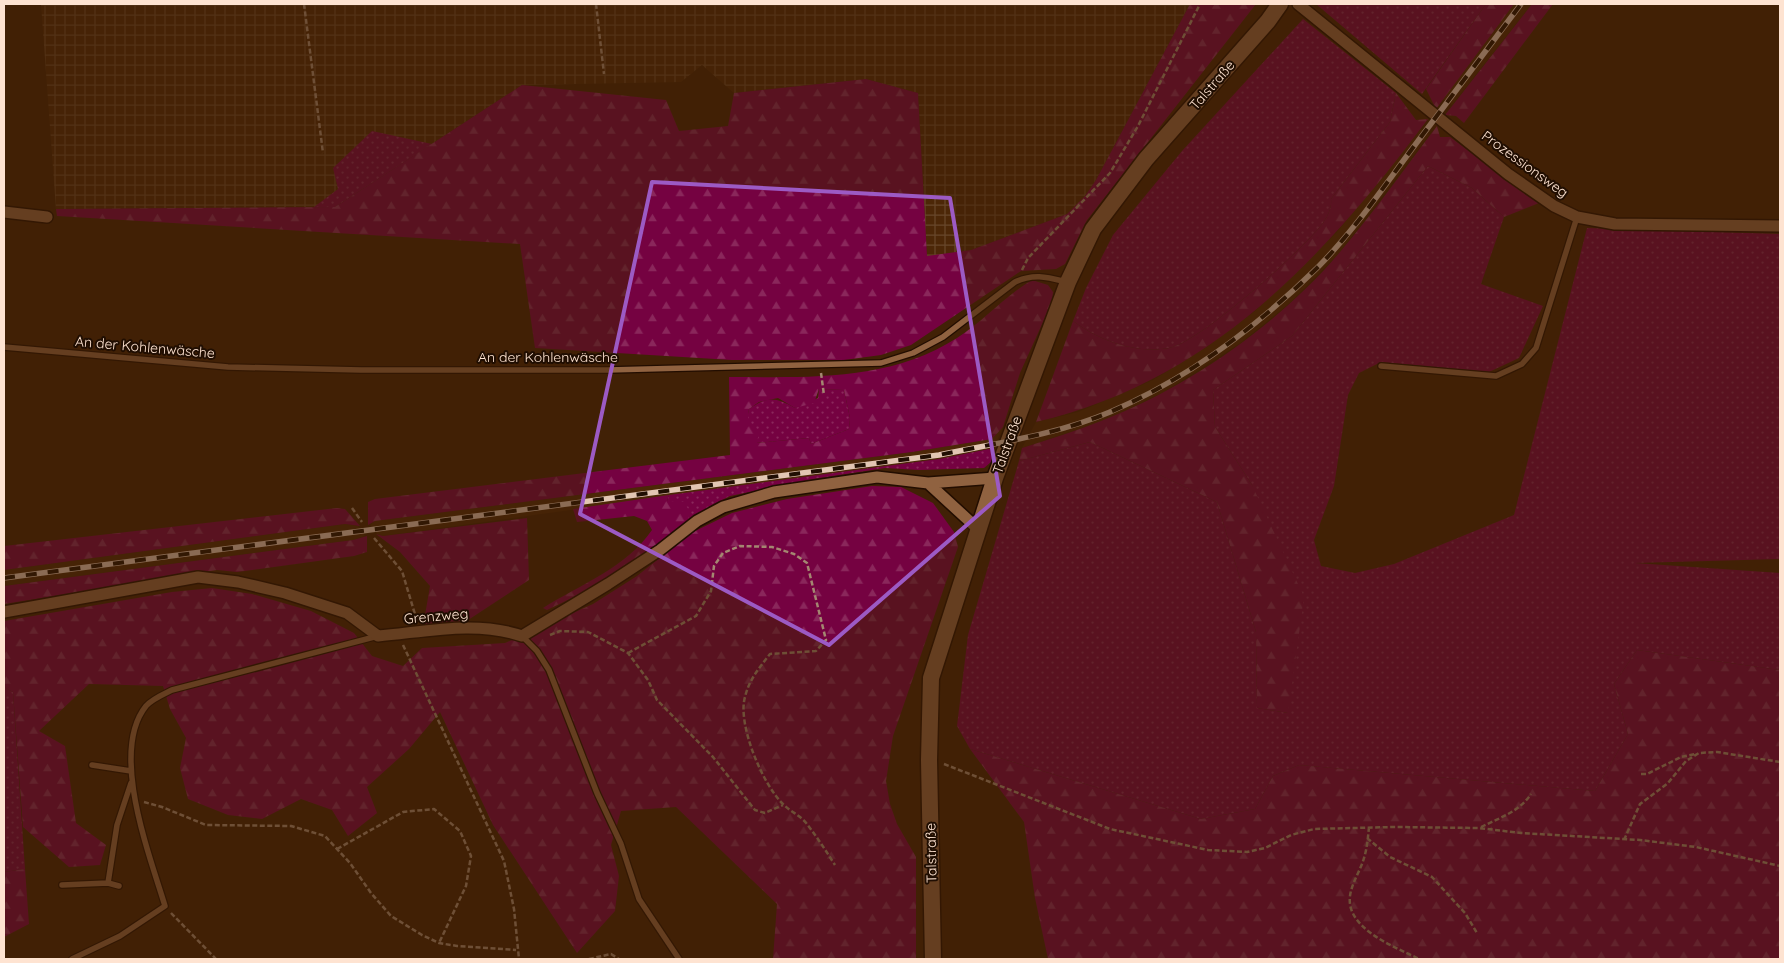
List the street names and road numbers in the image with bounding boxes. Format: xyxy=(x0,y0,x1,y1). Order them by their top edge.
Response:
street label: Talstraße xyxy=(1185,56,1239,114)
street label: Prozessionsweg xyxy=(1478,127,1572,201)
street label: An der Kohlenwäsche xyxy=(74,332,216,362)
street label: An der Kohlenwäsche xyxy=(478,348,618,366)
street label: Talstraße xyxy=(988,414,1026,476)
street label: Grenzweg xyxy=(403,604,469,628)
street label: Talstraße xyxy=(921,823,941,883)

